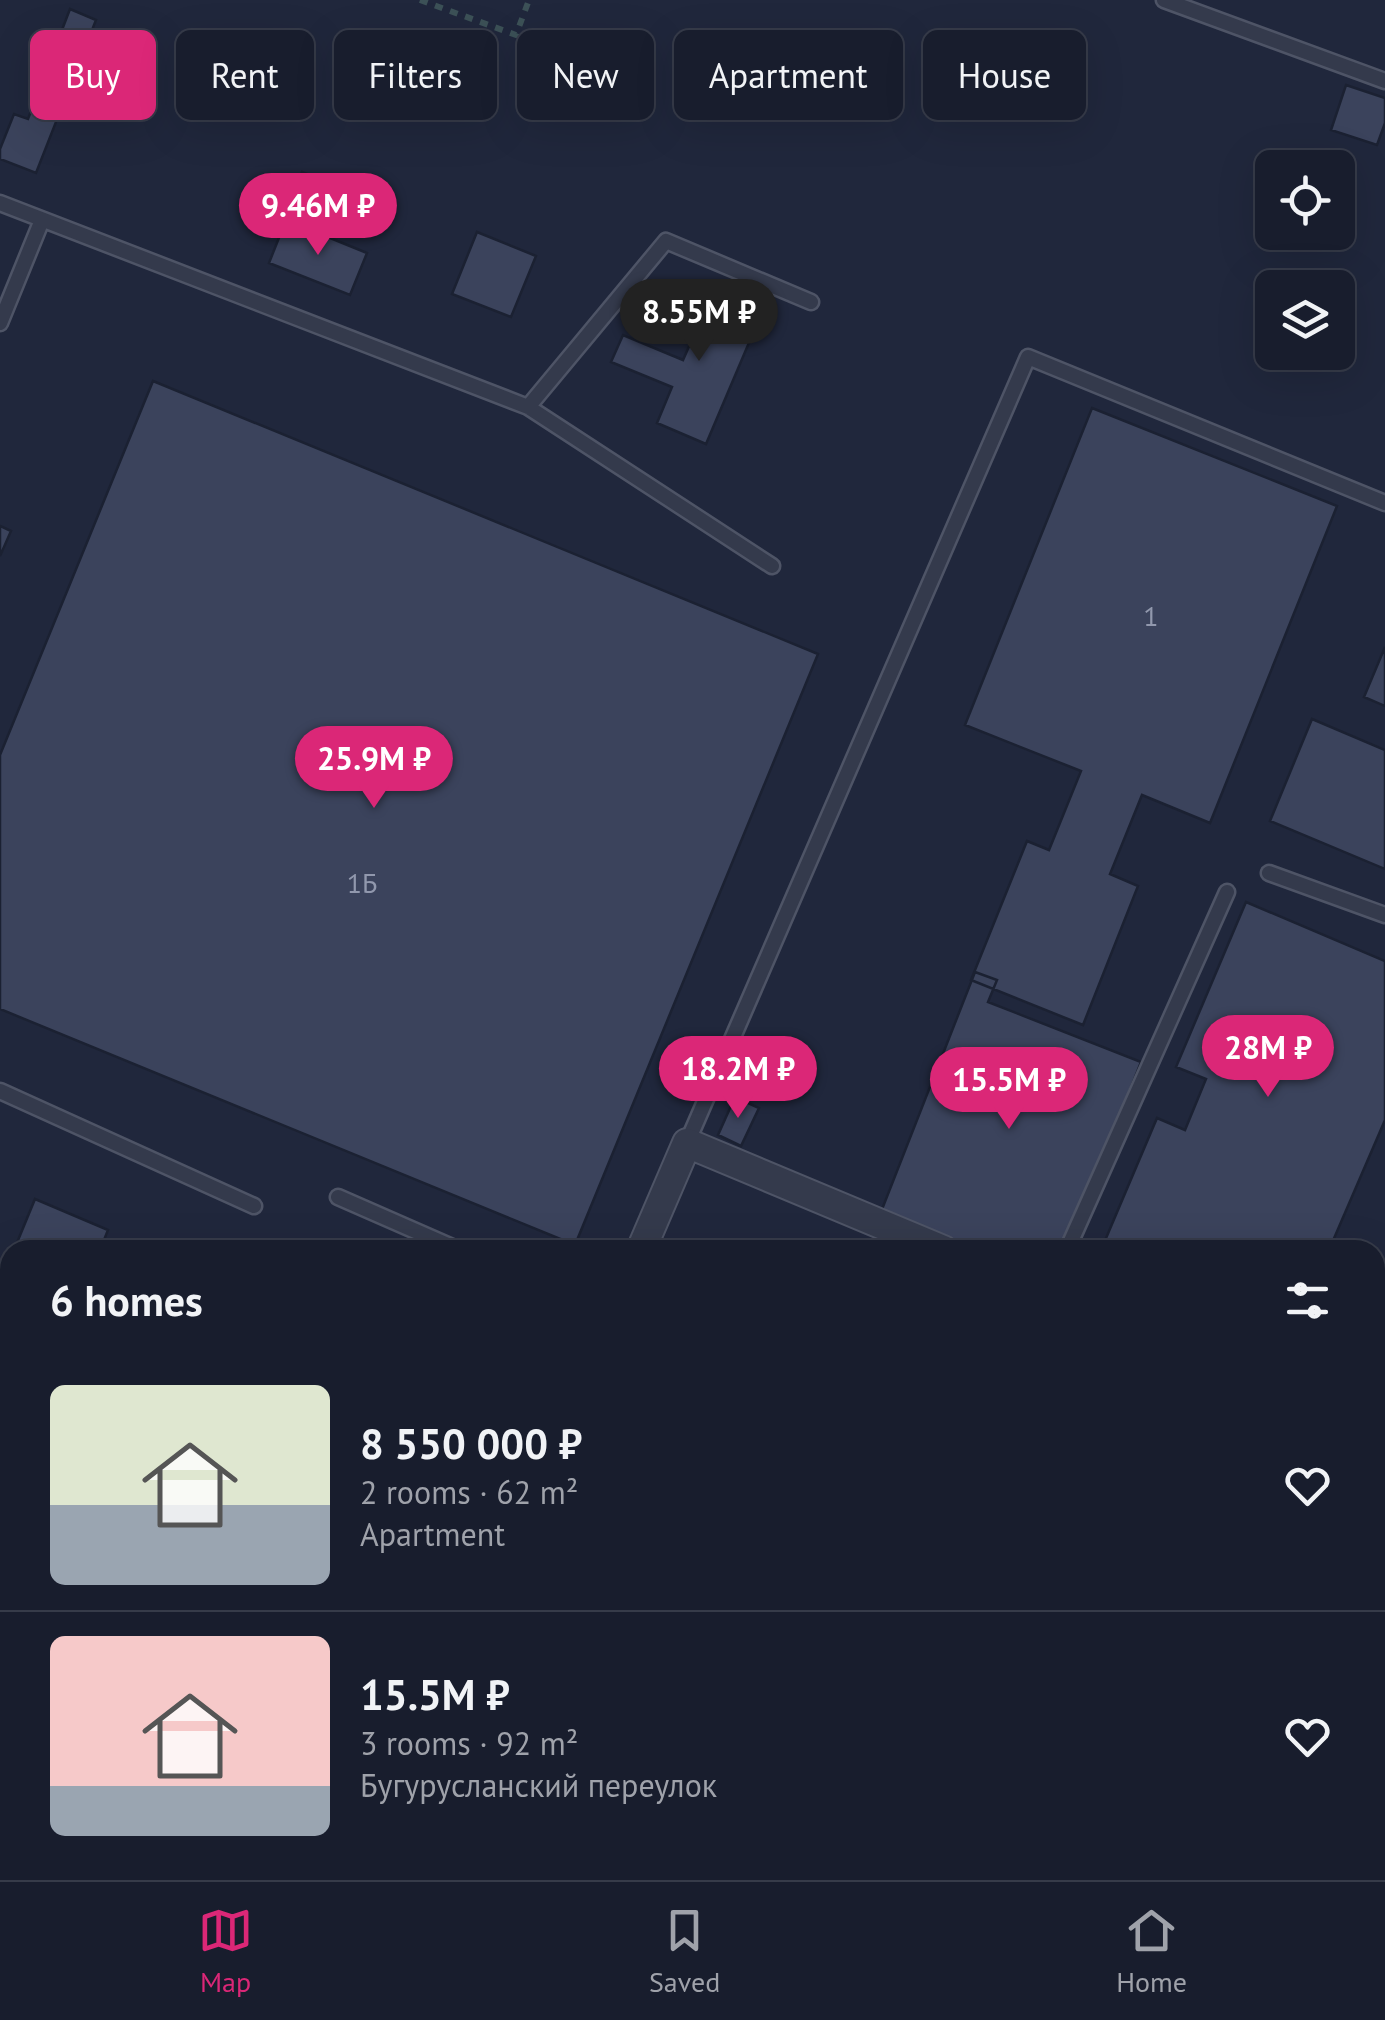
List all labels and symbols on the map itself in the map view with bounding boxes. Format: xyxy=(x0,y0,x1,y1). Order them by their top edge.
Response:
pin: 9.46M ₽ xyxy=(226,173,410,258)
pin: 8.55M ₽ xyxy=(607,279,791,364)
house number: 1 xyxy=(1143,597,1159,634)
pin: 25.9M ₽ xyxy=(282,726,466,811)
house number: 1Б xyxy=(347,864,377,901)
pin: 28M ₽ xyxy=(1198,1015,1338,1100)
pin: 18.2M ₽ xyxy=(646,1036,830,1121)
pin: 15.5M ₽ xyxy=(917,1047,1101,1132)

